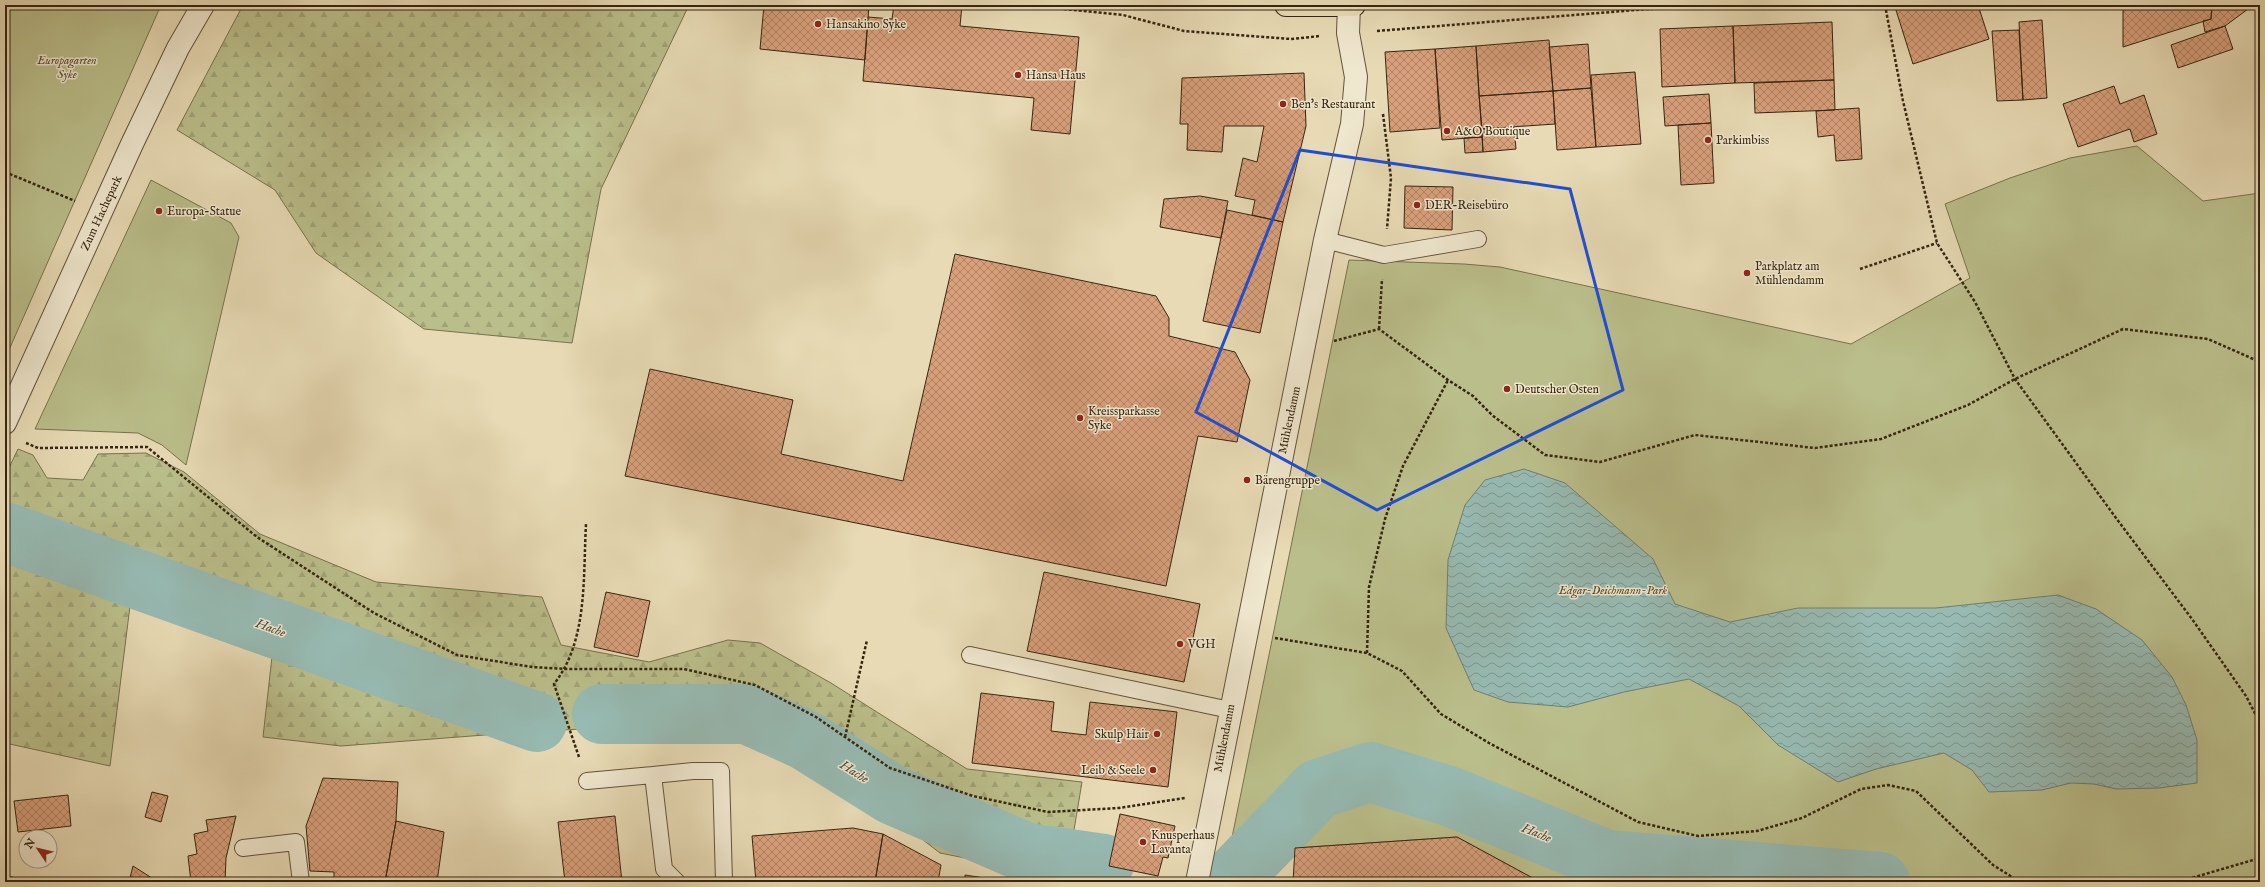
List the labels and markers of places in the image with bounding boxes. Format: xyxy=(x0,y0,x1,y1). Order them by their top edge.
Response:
place label: Hansakino Syke xyxy=(826,17,906,32)
marker: Hansakino Syke xyxy=(813,19,823,29)
place label: Hansa Haus xyxy=(1026,68,1086,83)
marker: Hansa Haus xyxy=(1013,70,1023,80)
place label: Ben's Restaurant xyxy=(1291,97,1375,112)
marker: Ben's Restaurant xyxy=(1278,99,1288,109)
place label: A&O Boutique xyxy=(1454,124,1531,140)
marker: A&O Boutique xyxy=(1442,126,1452,136)
place label: Parkimbiss xyxy=(1716,133,1769,148)
marker: Parkimbiss xyxy=(1703,135,1713,145)
place label: DER-Reisebüro xyxy=(1425,198,1509,213)
marker: DER-Reisebüro xyxy=(1412,200,1422,210)
place label: Europa-Statue xyxy=(167,204,241,220)
marker: Europa-Statue xyxy=(154,206,164,216)
place label: Parkplatz am Mühlendamm xyxy=(1755,259,1824,288)
marker: Parkplatz am Mühlendamm xyxy=(1742,268,1752,278)
place label: Deutscher Osten xyxy=(1515,382,1600,397)
marker: Deutscher Osten xyxy=(1502,384,1512,394)
place label: Kreissparkasse Syke xyxy=(1088,404,1160,433)
marker: Kreissparkasse Syke xyxy=(1075,413,1085,423)
place label: Bärengruppe xyxy=(1255,473,1321,489)
marker: Bärengruppe xyxy=(1242,475,1252,485)
place label: VGH xyxy=(1187,637,1216,652)
marker: VGH xyxy=(1175,639,1185,649)
place label: Skulp Hair xyxy=(1095,727,1150,743)
marker: Skulp Hair xyxy=(1152,729,1162,739)
place label: Leib & Seele xyxy=(1081,763,1145,778)
marker: Leib & Seele xyxy=(1148,765,1158,775)
place label: Knusperhaus Lavanta xyxy=(1151,828,1215,857)
marker: Knusperhaus Lavanta xyxy=(1138,837,1148,847)

